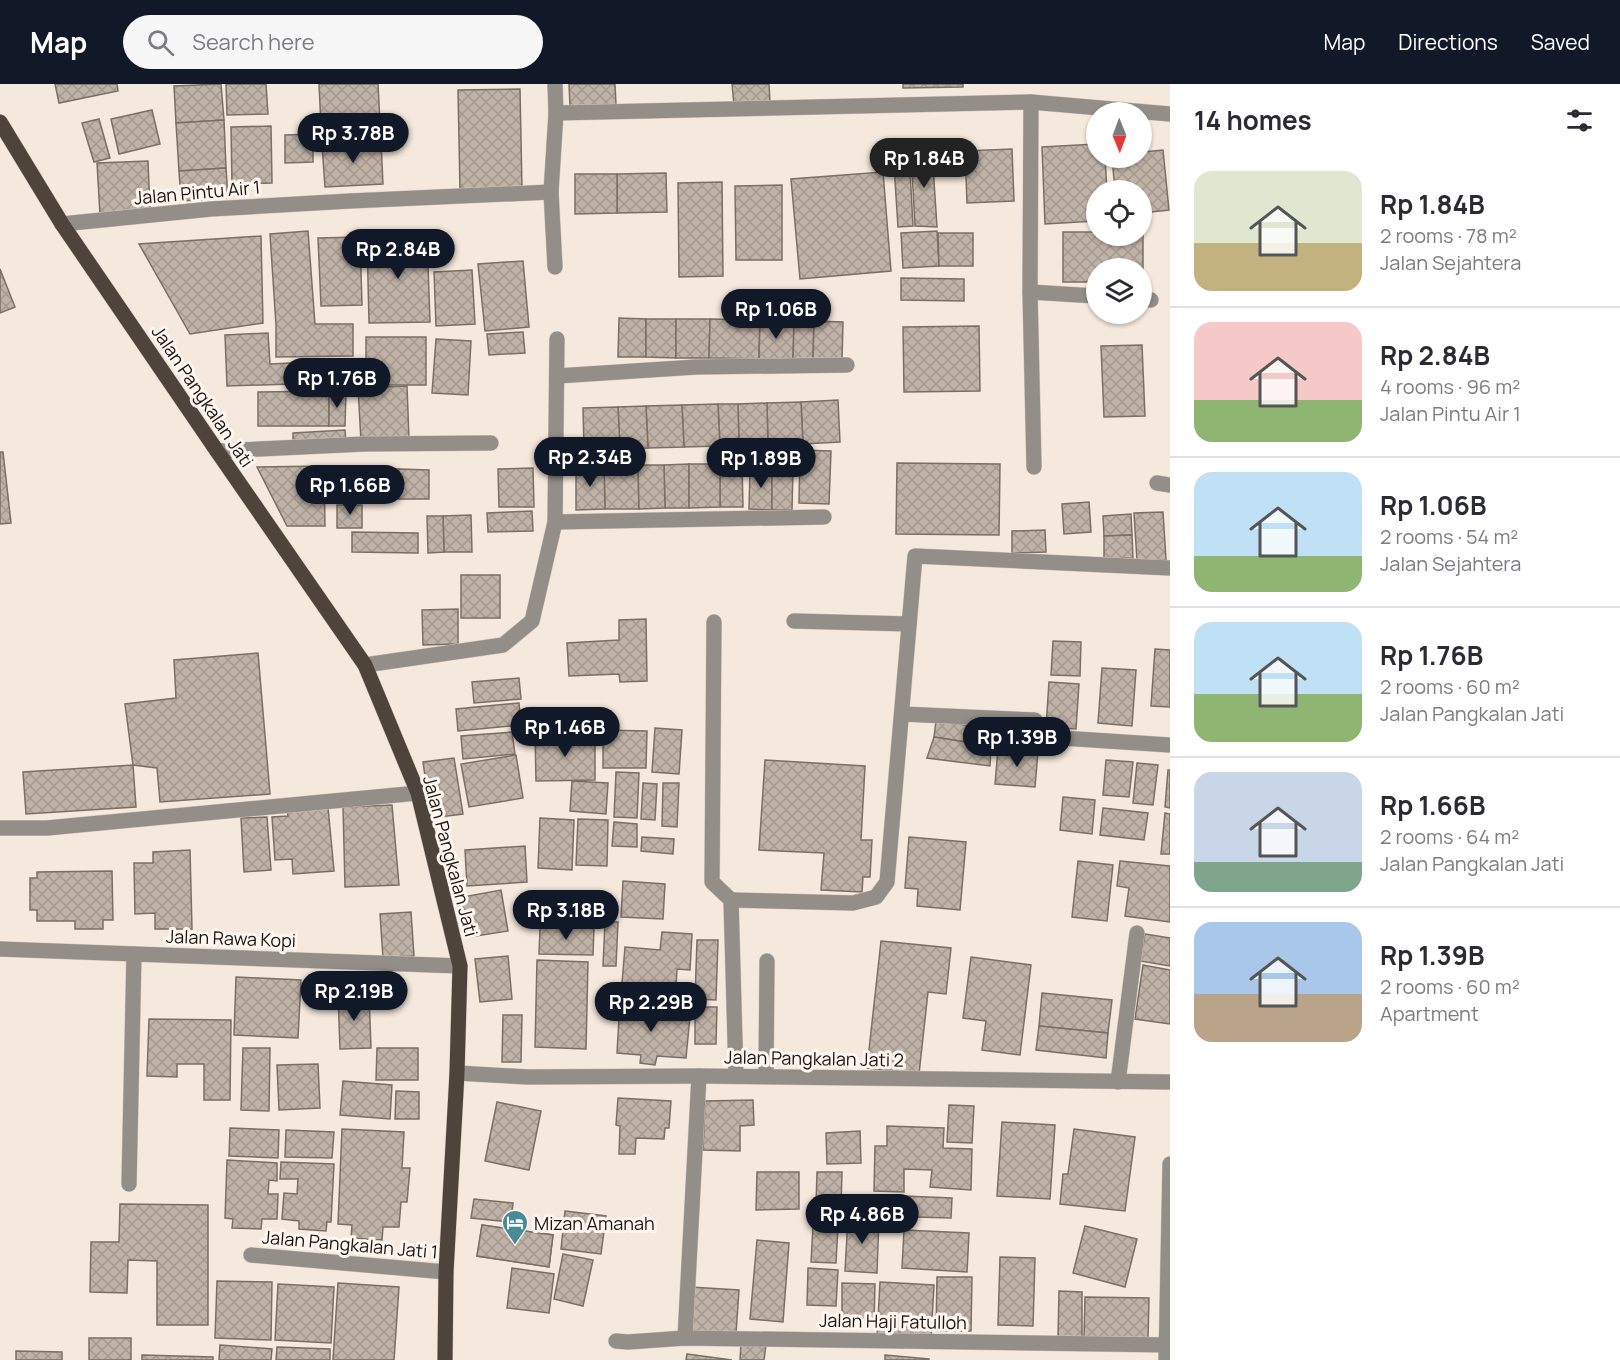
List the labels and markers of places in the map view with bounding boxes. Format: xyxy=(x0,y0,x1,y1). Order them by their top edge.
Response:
pin: Rp 3.78B xyxy=(291,113,415,164)
pin: Rp 1.84B xyxy=(862,138,986,189)
pin: Rp 2.84B xyxy=(336,229,460,280)
pin: Rp 1.06B xyxy=(714,289,838,340)
pin: Rp 1.76B xyxy=(275,358,399,409)
pin: Rp 2.34B xyxy=(528,437,652,488)
pin: Rp 1.89B xyxy=(699,438,823,489)
pin: Rp 1.66B xyxy=(288,465,412,516)
pin: Rp 1.46B xyxy=(503,707,627,758)
pin: Rp 1.39B xyxy=(955,717,1079,768)
pin: Rp 3.18B xyxy=(504,890,628,941)
pin: Rp 2.19B xyxy=(292,971,416,1022)
pin: Rp 2.29B xyxy=(589,982,713,1033)
pin: Rp 4.86B xyxy=(800,1194,924,1245)
hotel icon: Mizan Amanah xyxy=(500,1208,530,1246)
place label: Mizan Amanah xyxy=(534,1211,655,1235)

